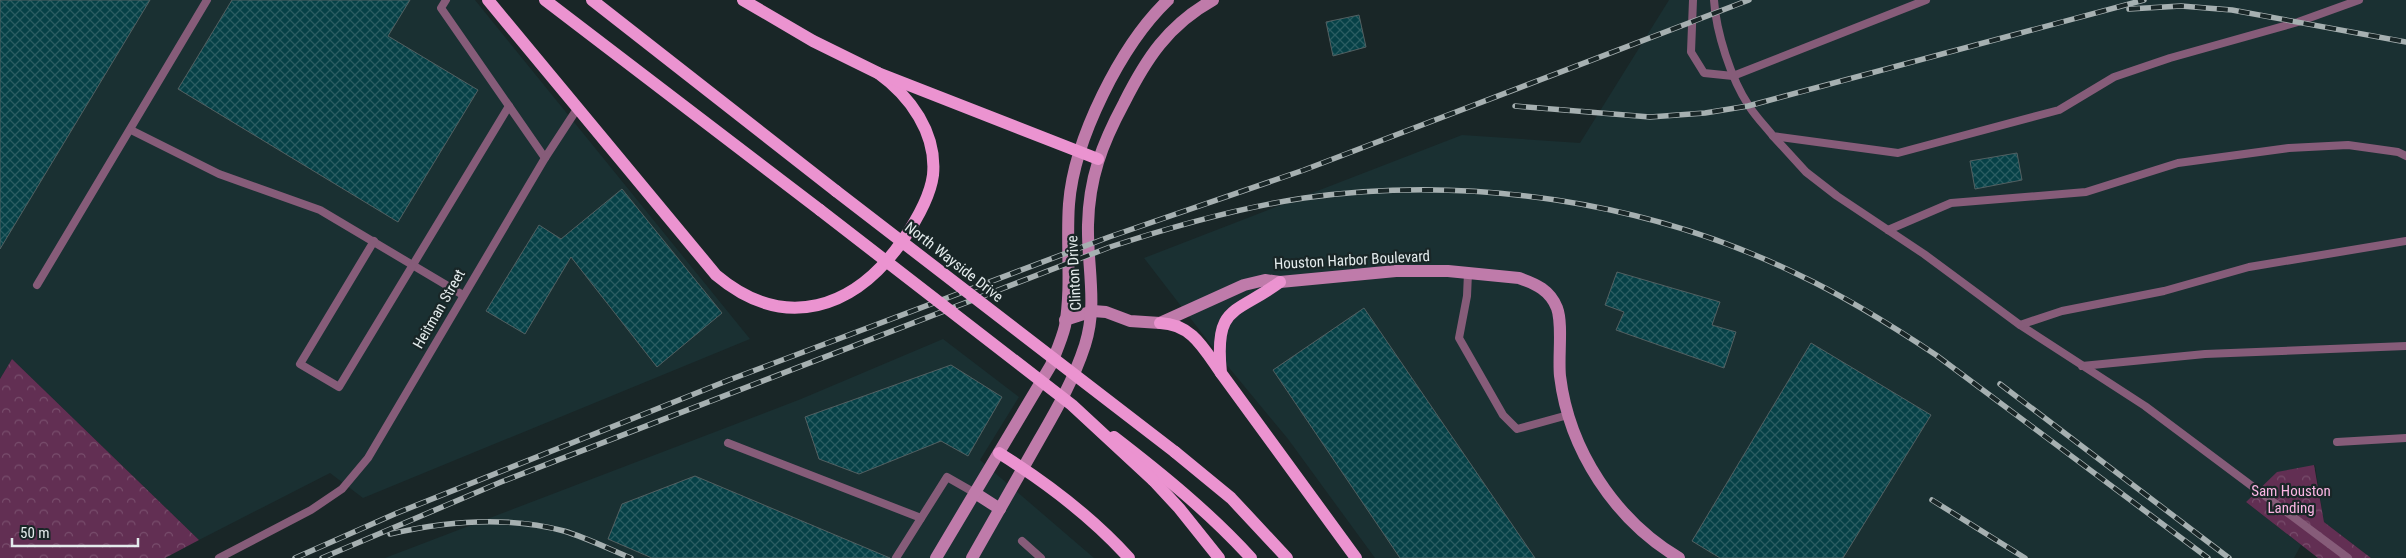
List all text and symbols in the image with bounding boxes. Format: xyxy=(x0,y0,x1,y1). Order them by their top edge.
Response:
street label: North Wayside Drive xyxy=(901,218,1007,306)
street label: Clinton Drive xyxy=(1063,235,1085,311)
street label: Houston Harbor Boulevard xyxy=(1274,247,1430,273)
street label: Heitman Street xyxy=(409,266,469,352)
park label: Sam Houston Landing xyxy=(2251,482,2331,517)
scale bar xyxy=(12,516,139,548)
text: 50 m xyxy=(20,524,50,542)

